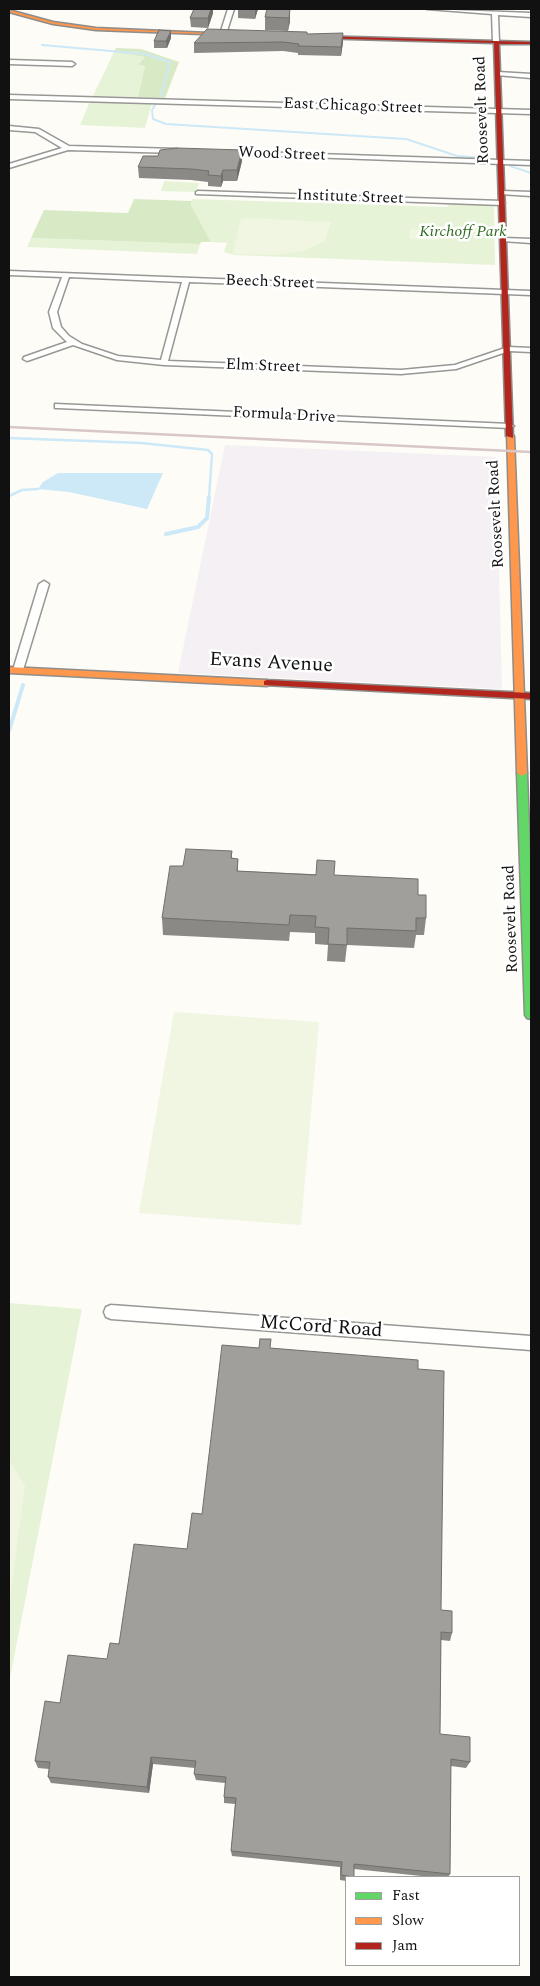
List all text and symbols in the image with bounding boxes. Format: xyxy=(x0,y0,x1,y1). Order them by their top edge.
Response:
street label: Roosevelt Road xyxy=(472,55,494,165)
street label: East Chicago Street xyxy=(283,95,423,119)
street label: Wood Street xyxy=(238,144,326,166)
street label: Institute Street xyxy=(296,187,404,209)
park label: Kirchoff Park xyxy=(419,223,507,243)
street label: Beech Street xyxy=(225,272,315,294)
street label: Elm Street xyxy=(225,356,301,378)
street label: Formula Drive xyxy=(232,404,336,428)
street label: Roosevelt Road xyxy=(485,459,509,569)
street label: Evans Avenue xyxy=(209,649,333,679)
street label: Roosevelt Road xyxy=(501,864,523,974)
street label: McCord Road xyxy=(259,1312,383,1344)
legend xyxy=(345,1876,520,1966)
text: Fast xyxy=(392,1884,420,1907)
text: Slow xyxy=(392,1909,424,1932)
text: Jam xyxy=(392,1934,418,1957)

